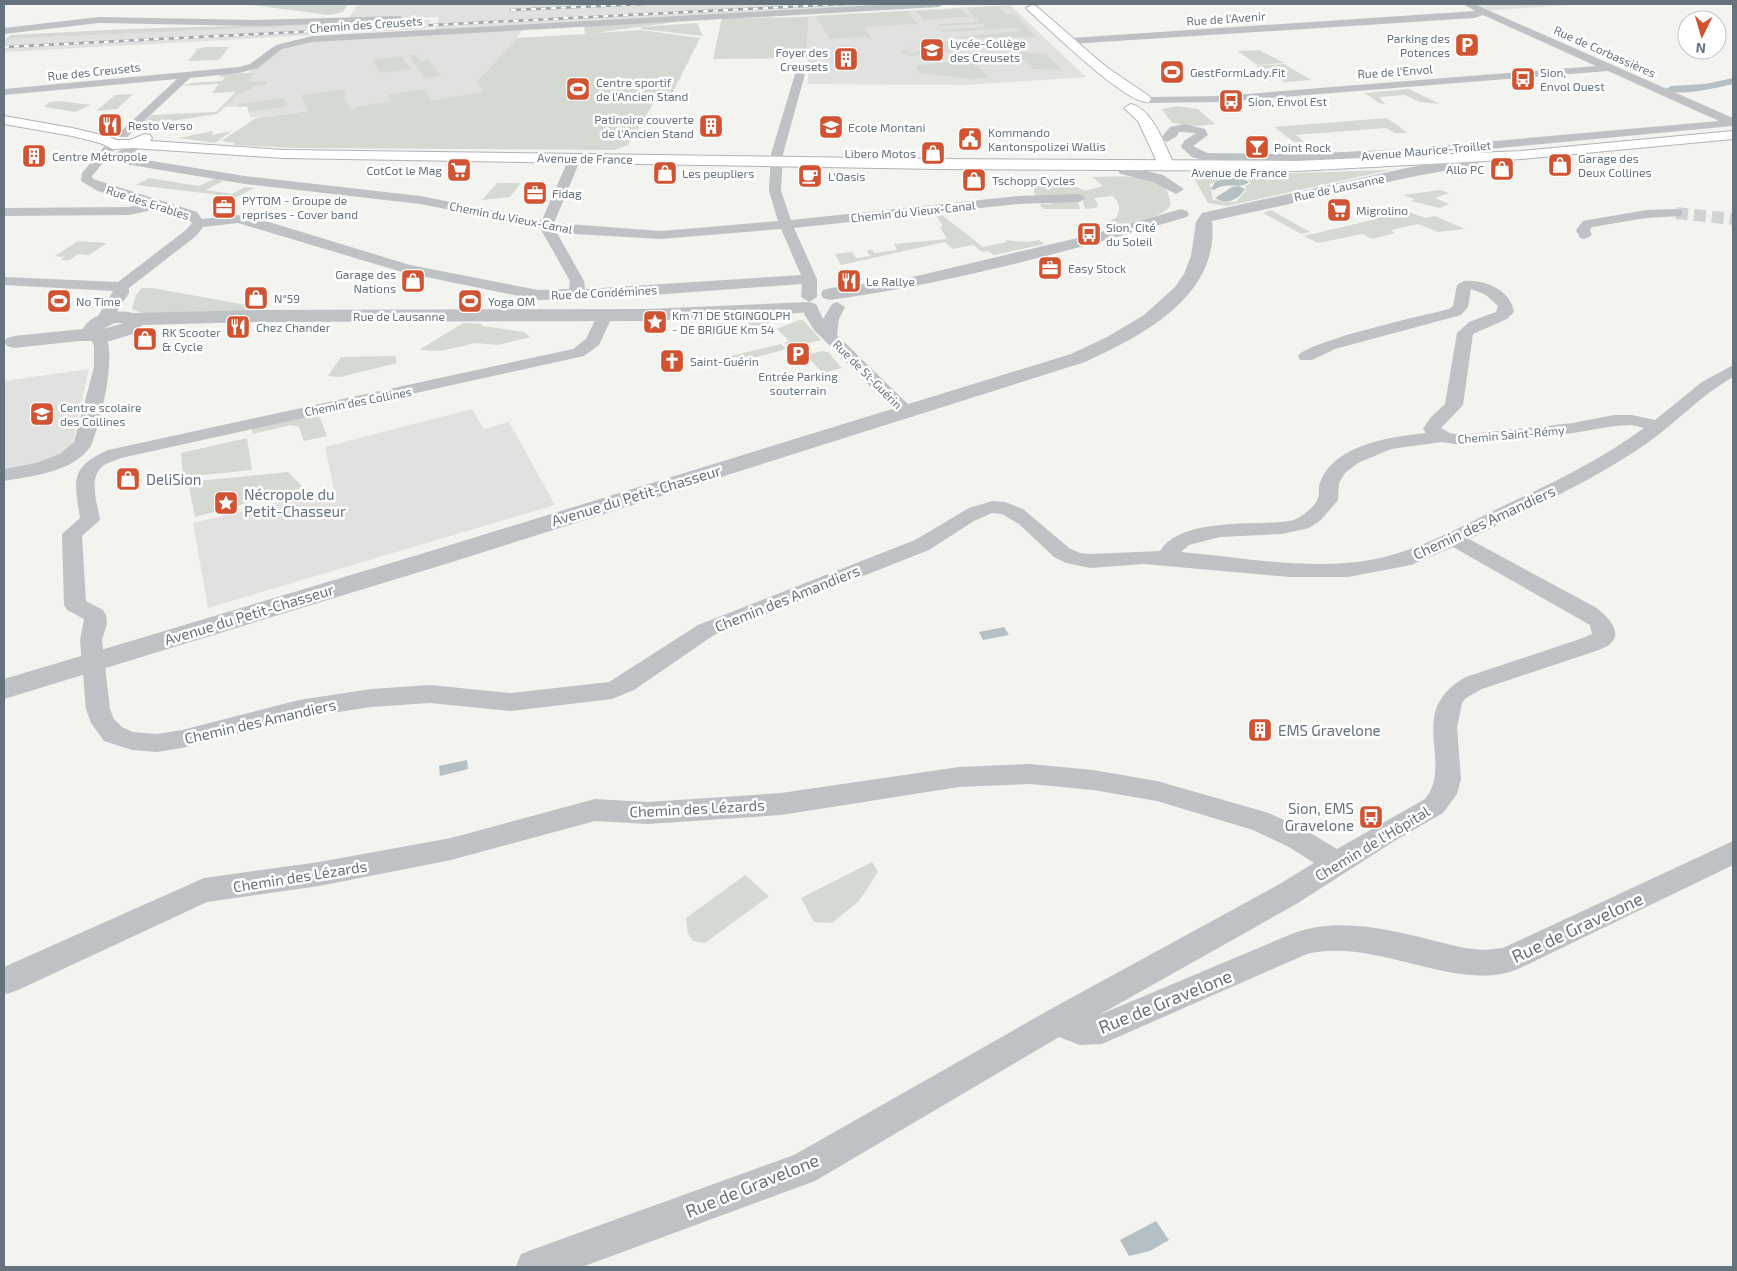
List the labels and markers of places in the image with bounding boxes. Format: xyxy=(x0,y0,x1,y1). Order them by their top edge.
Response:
place label: Parking des Potences xyxy=(1387,31,1450,59)
parking icon: Parking des Potences xyxy=(1454,32,1480,58)
place label: Lycée-Collège des Creusets xyxy=(950,36,1026,64)
school or university icon: Lycée-Collège des Creusets xyxy=(919,37,945,63)
place label: Foyer des Creusets xyxy=(776,45,828,73)
building icon: Foyer des Creusets xyxy=(833,46,859,72)
sports icon: GestFormLady.Fit xyxy=(1159,59,1185,85)
place label: GestFormLady.Fit xyxy=(1190,65,1286,79)
place label: Sion, Envol Ouest xyxy=(1540,65,1605,93)
bus stop icon: Sion, Envol Ouest xyxy=(1510,66,1536,92)
place label: Centre sportif de l'Ancien Stand xyxy=(596,75,688,103)
sports icon: Centre sportif de l'Ancien Stand xyxy=(565,76,591,102)
bus stop icon: Sion, Envol Est xyxy=(1218,88,1244,114)
place label: Sion, Envol Est xyxy=(1248,94,1327,108)
restaurant icon: Resto Verso xyxy=(97,112,123,138)
place label: Patinoire couverte de l'Ancien Stand xyxy=(594,112,694,140)
building icon: Patinoire couverte de l'Ancien Stand xyxy=(698,113,724,139)
school or university icon: Ecole Montani xyxy=(818,114,844,140)
place label: Resto Verso xyxy=(128,118,193,132)
place label: Ecole Montani xyxy=(848,120,925,134)
place label: Kommando Kantonspolizei Wallis xyxy=(988,125,1106,153)
public building icon: Kommando Kantonspolizei Wallis xyxy=(957,126,983,152)
bar icon: Point Rock xyxy=(1244,134,1270,160)
shop icon: Libero Motos xyxy=(920,140,946,166)
place label: Point Rock xyxy=(1274,140,1331,154)
building icon: Centre Métropole xyxy=(21,143,47,169)
place label: Libero Motos xyxy=(845,146,916,160)
place label: Centre Métropole xyxy=(52,149,147,163)
place label: Garage des Deux Collines xyxy=(1578,151,1652,179)
shop icon: Garage des Deux Collines xyxy=(1547,152,1573,178)
shop icon: Allo PC xyxy=(1489,156,1515,182)
supermarket icon: CotCot le Mag xyxy=(446,157,472,183)
shop icon: Les peupliers xyxy=(652,160,678,186)
place label: Allo PC xyxy=(1446,162,1484,176)
place label: CotCot le Mag xyxy=(366,163,442,177)
cafe icon: L'Oasis xyxy=(797,163,823,189)
place label: Les peupliers xyxy=(682,166,754,180)
shop icon: Tschopp Cycles xyxy=(961,167,987,193)
place label: L'Oasis xyxy=(828,169,865,183)
place label: Tschopp Cycles xyxy=(992,173,1075,187)
office icon: Fidag xyxy=(522,180,548,206)
place label: Fidag xyxy=(552,186,582,200)
place label: PYTOM - Groupe de reprises - Cover band xyxy=(242,193,358,221)
office icon: PYTOM - Groupe de reprises - Cover band xyxy=(211,194,237,220)
supermarket icon: Migrolino xyxy=(1326,197,1352,223)
place label: Migrolino xyxy=(1356,203,1408,217)
place label: Sion, Cité du Soleil xyxy=(1106,220,1156,248)
bus stop icon: Sion, Cité du Soleil xyxy=(1076,221,1102,247)
office icon: Easy Stock xyxy=(1037,255,1063,281)
place label: Easy Stock xyxy=(1068,261,1126,275)
place label: Garage des Nations xyxy=(335,267,396,295)
shop icon: Garage des Nations xyxy=(400,268,426,294)
restaurant icon: Le Rallye xyxy=(836,268,862,294)
place label: Le Rallye xyxy=(866,274,915,288)
shop icon: N°59 xyxy=(243,285,269,311)
sports icon: No Time xyxy=(46,288,72,314)
sports icon: Yoga OM xyxy=(457,288,483,314)
place label: N°59 xyxy=(274,291,300,305)
place label: No Time xyxy=(76,294,121,308)
place label: Yoga OM xyxy=(488,294,535,308)
place label: Km 71 DE StGINGOLPH - DE BRIGUE Km 54 xyxy=(672,308,790,336)
place icon: Km 71 DE StGINGOLPH - DE BRIGUE Km 54 xyxy=(642,309,668,335)
restaurant icon: Chez Chander xyxy=(225,314,251,340)
place label: Chez Chander xyxy=(256,320,331,334)
place label: RK Scooter & Cycle xyxy=(162,325,221,353)
shop icon: RK Scooter & Cycle xyxy=(132,326,158,352)
parking icon: Entrée Parking souterrain xyxy=(785,341,811,367)
church icon: Saint-Guérin xyxy=(659,348,685,374)
place label: Saint-Guérin xyxy=(690,354,759,368)
place label: Entrée Parking souterrain xyxy=(758,369,838,397)
place label: Centre scolaire des Collines xyxy=(60,400,142,428)
school or university icon: Centre scolaire des Collines xyxy=(29,401,55,427)
shop icon: DeliSion xyxy=(115,466,141,492)
place label: DeliSion xyxy=(146,470,202,488)
place label: Nécropole du Petit-Chasseur xyxy=(244,485,346,520)
place icon: Nécropole du Petit-Chasseur xyxy=(213,490,239,516)
building icon: EMS Gravelone xyxy=(1247,717,1273,743)
place label: EMS Gravelone xyxy=(1278,721,1381,739)
place label: Sion, EMS Gravelone xyxy=(1285,799,1354,834)
bus stop icon: Sion, EMS Gravelone xyxy=(1358,804,1384,830)

